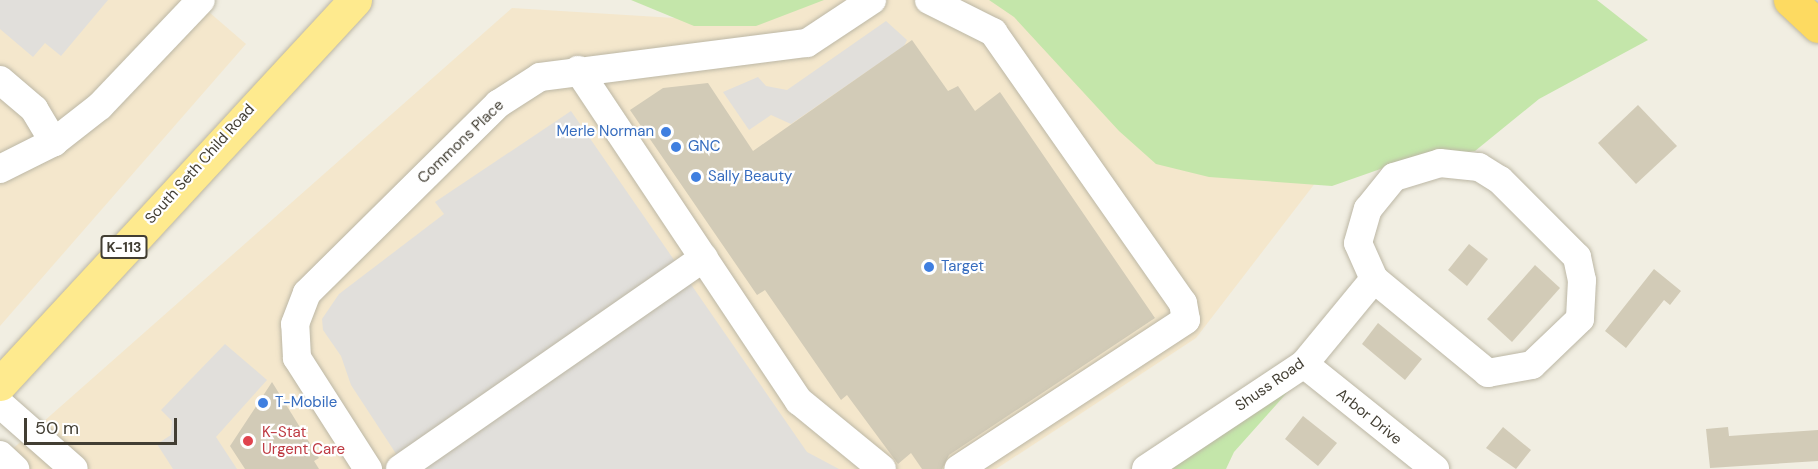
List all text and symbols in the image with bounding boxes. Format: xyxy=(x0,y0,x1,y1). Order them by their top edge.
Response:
street label: Commons Place xyxy=(414,96,508,188)
street label: South Seth Child Road xyxy=(142,100,258,228)
place label: Merle Norman xyxy=(557,123,654,141)
marker: Merle Norman xyxy=(659,125,673,139)
place label: GNC xyxy=(688,138,720,156)
marker: GNC xyxy=(669,140,683,154)
place label: Sally Beauty xyxy=(708,168,792,186)
marker: Sally Beauty xyxy=(689,170,703,184)
road number: K-113 xyxy=(100,236,148,258)
place label: Target xyxy=(941,258,984,276)
marker: Target xyxy=(922,260,936,274)
street label: Shuss Road xyxy=(1232,355,1308,415)
street label: Arbor Drive xyxy=(1333,385,1405,449)
place label: T-Mobile xyxy=(275,394,337,412)
marker: T-Mobile xyxy=(256,396,270,410)
scale bar xyxy=(27,406,180,444)
text: 50 m xyxy=(35,416,79,440)
place label: K-Stat Urgent Care xyxy=(262,423,345,458)
marker: K-Stat Urgent Care xyxy=(239,432,257,450)

